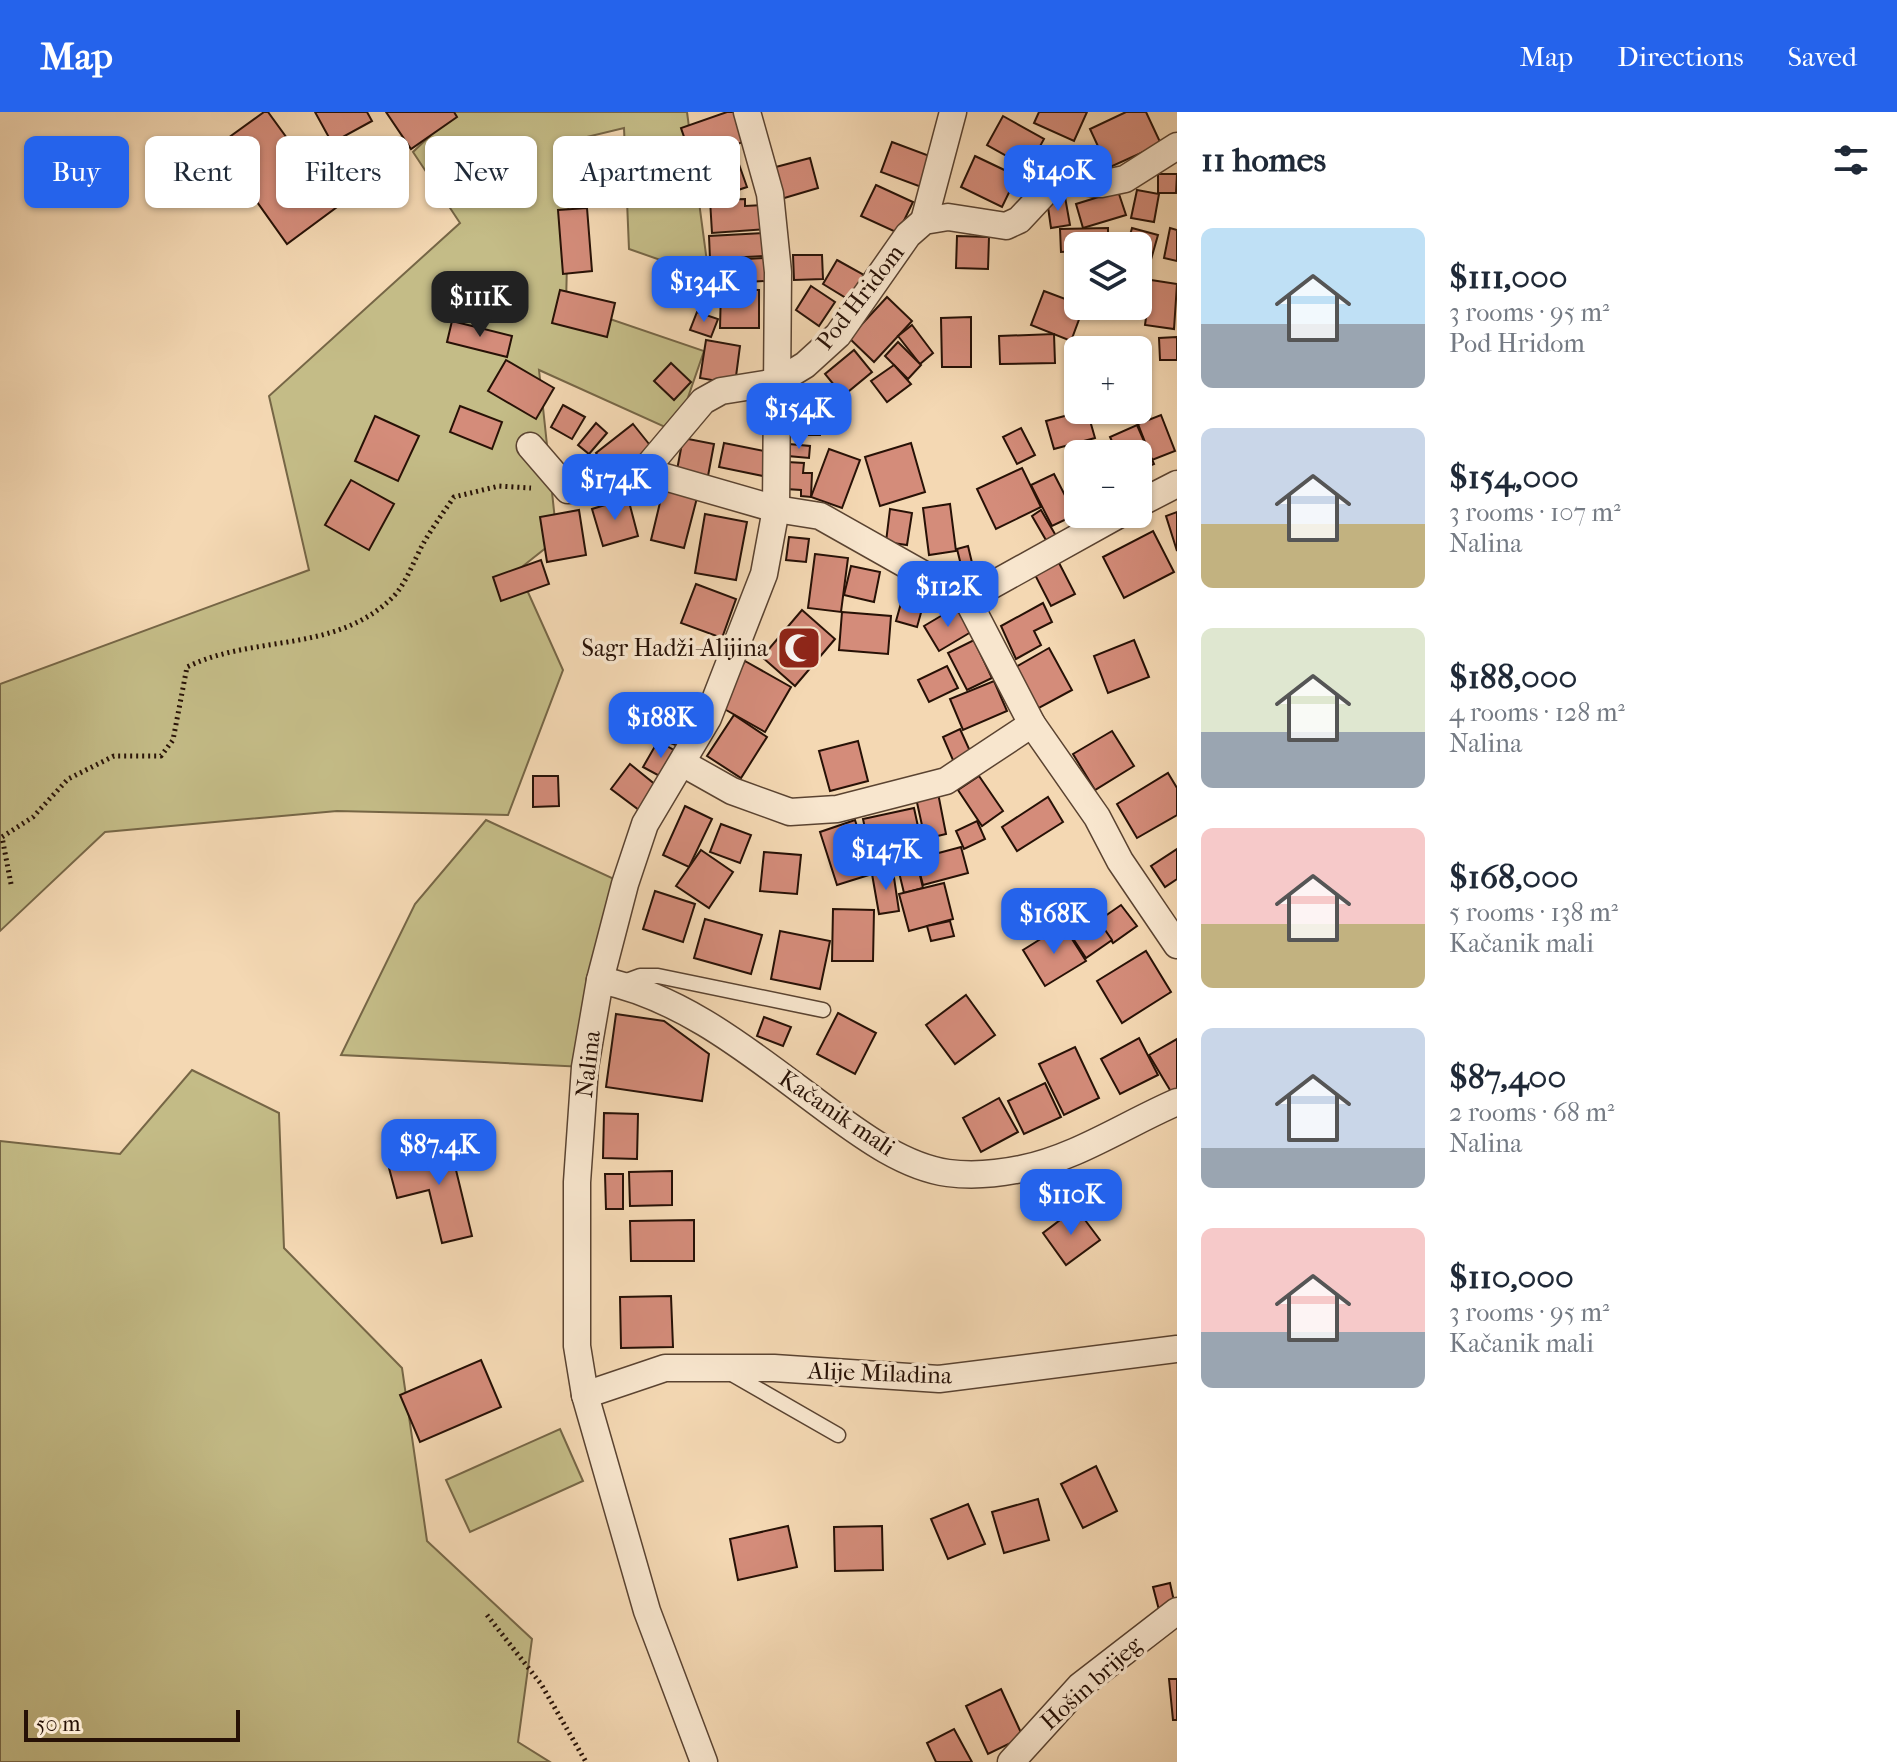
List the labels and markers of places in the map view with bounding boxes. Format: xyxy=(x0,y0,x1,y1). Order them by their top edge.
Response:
pin: $140K xyxy=(1002,145,1114,213)
pin: $134K xyxy=(648,256,760,324)
pin: $111K xyxy=(424,271,536,339)
pin: $154K xyxy=(743,383,855,451)
pin: $174K xyxy=(559,454,671,522)
pin: $112K xyxy=(892,561,1004,629)
mosque icon: Sagr Hadži-Alijina xyxy=(775,624,823,672)
place label: Sagr Hadži-Alijina xyxy=(582,634,769,662)
pin: $188K xyxy=(605,692,717,760)
pin: $147K xyxy=(830,824,942,892)
pin: $168K xyxy=(998,888,1110,956)
pin: $87.4K xyxy=(374,1119,504,1187)
pin: $110K xyxy=(1015,1169,1127,1237)

